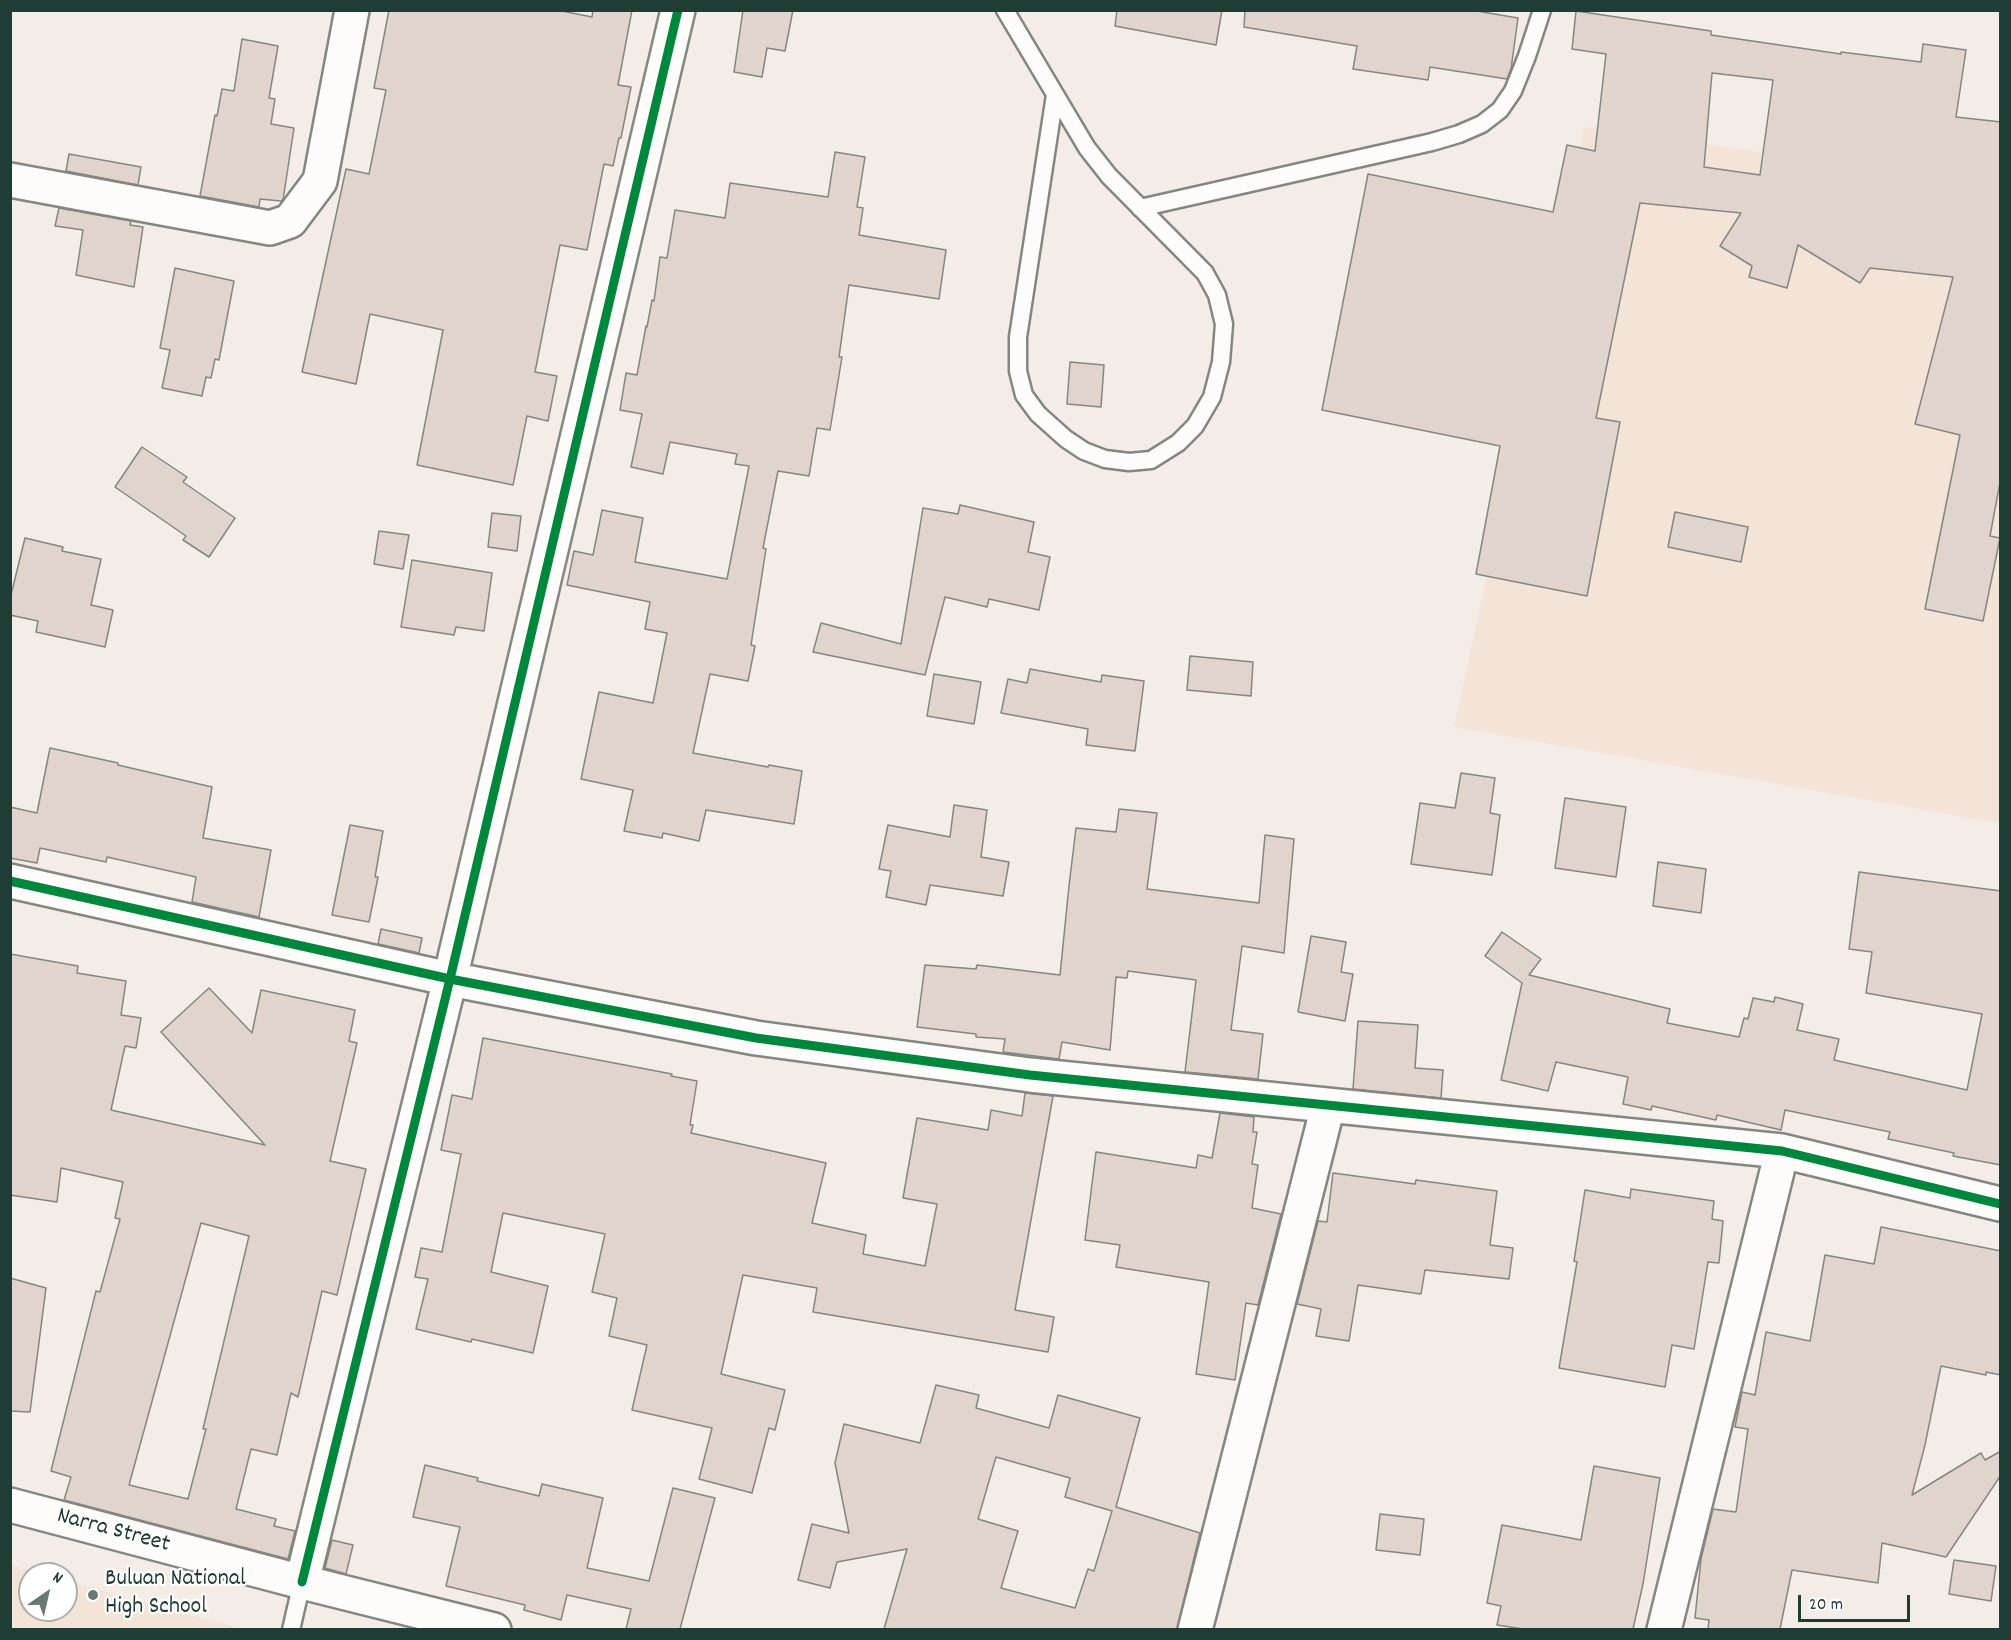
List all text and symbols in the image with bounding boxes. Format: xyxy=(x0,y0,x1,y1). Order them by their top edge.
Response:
street label: Narra Street xyxy=(53,1503,173,1561)
north arrow xyxy=(18,1562,78,1622)
text: N xyxy=(48,1567,67,1590)
place label: Buluan National High School xyxy=(105,1567,246,1623)
scale bar xyxy=(1801,1583,1914,1621)
marker: Buluan National High School xyxy=(86,1588,100,1602)
text: 20 m xyxy=(1809,1593,1843,1618)

